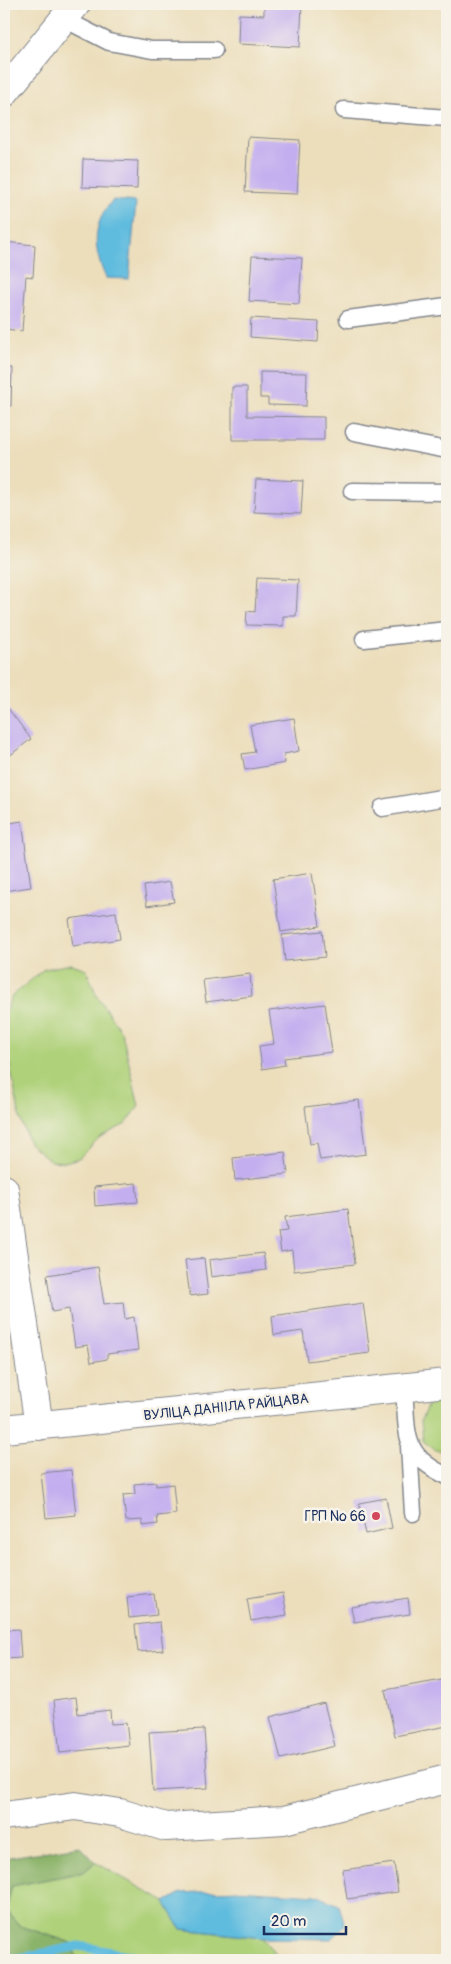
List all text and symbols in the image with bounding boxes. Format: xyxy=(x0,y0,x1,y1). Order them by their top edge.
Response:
street label: ВУЛІЦА ДАНІІЛА РАЙЦАВА xyxy=(143,1390,309,1424)
place label: ГРП № 66 xyxy=(305,1508,366,1525)
marker: ГРП № 66 xyxy=(370,1510,382,1522)
scale bar xyxy=(264,1904,346,1936)
text: 20 m xyxy=(271,1912,306,1931)

